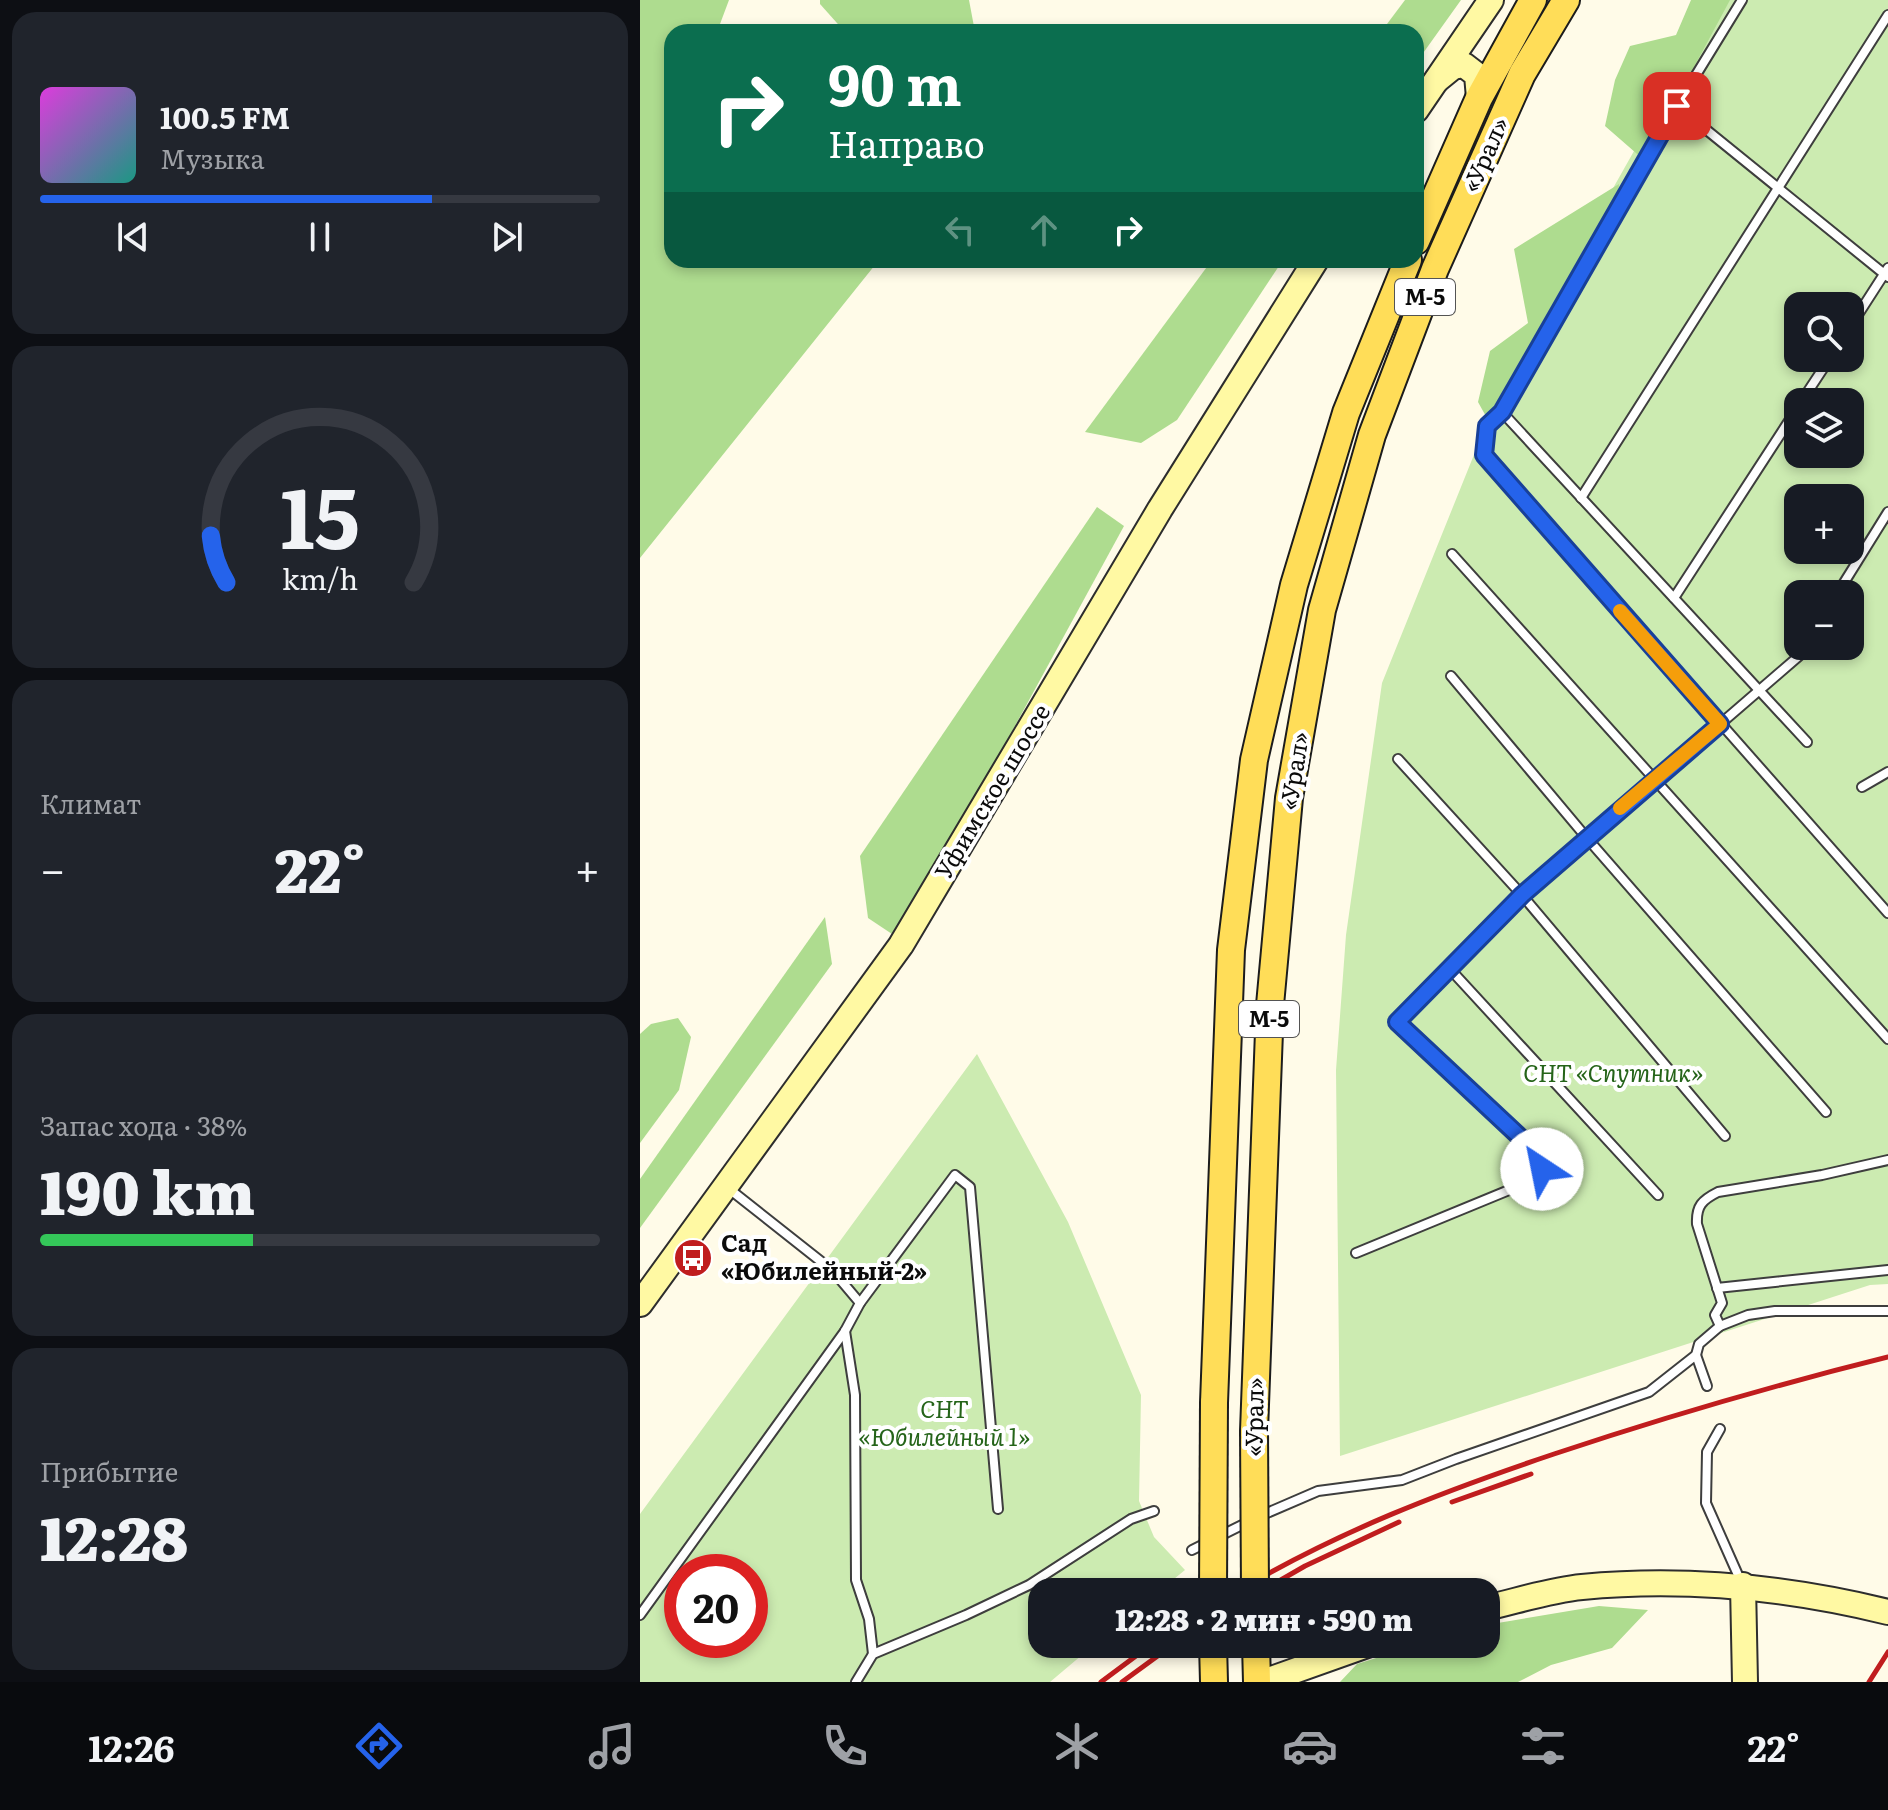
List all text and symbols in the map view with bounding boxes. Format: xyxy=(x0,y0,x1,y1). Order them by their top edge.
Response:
text: 90 m xyxy=(828,40,962,123)
icon: right xyxy=(696,56,800,160)
pin xyxy=(1643,72,1711,140)
icon: arrive xyxy=(1655,84,1699,128)
text: 100.5 FM xyxy=(160,94,290,138)
street label: «Урал» xyxy=(1452,111,1516,197)
text: Направо xyxy=(828,116,985,169)
text: Музыка xyxy=(160,138,264,177)
icon: left xyxy=(938,208,982,252)
icon: ahead xyxy=(1022,208,1066,252)
icon: right xyxy=(1106,208,1150,252)
icon: previous xyxy=(111,215,155,259)
icon: pause xyxy=(298,215,342,259)
icon: next xyxy=(485,215,529,259)
road number: М-5 xyxy=(1395,279,1455,315)
map controls xyxy=(1784,292,1864,660)
button: search xyxy=(1784,292,1864,372)
button: layers xyxy=(1784,388,1864,468)
text: 15 xyxy=(280,451,360,575)
button: + xyxy=(1784,484,1864,564)
text: km/h xyxy=(282,556,358,599)
button: − xyxy=(1784,580,1864,660)
street label: Уфимское шоссе xyxy=(925,696,1057,885)
street label: «Урал» xyxy=(1269,729,1316,813)
text: Климат xyxy=(40,783,141,822)
text: 22° xyxy=(275,822,365,911)
text: − xyxy=(40,834,66,900)
text: + xyxy=(574,834,600,900)
road number: М-5 xyxy=(1239,1001,1299,1037)
park label: СНТ «Спутник» xyxy=(1523,1054,1703,1089)
text: Запас хода · 38% xyxy=(40,1105,247,1144)
position arrow xyxy=(1500,1127,1584,1211)
text: 190 km xyxy=(40,1144,255,1233)
place label: Сад «Юбилейный-2» xyxy=(721,1224,927,1287)
bus stop icon: Сад «Юбилейный-2» xyxy=(672,1237,714,1279)
street label: «Урал» xyxy=(1234,1377,1271,1457)
park label: СНТ «Юбилейный 1» xyxy=(858,1390,1030,1453)
text: Прибытие xyxy=(40,1451,178,1490)
text: 12:28 xyxy=(40,1490,188,1579)
speed limit sign: 20 xyxy=(664,1554,768,1658)
text: 12:28 · 2 мин · 590 m xyxy=(1115,1596,1413,1640)
icon: directions xyxy=(351,1718,407,1774)
icon: music xyxy=(584,1718,640,1774)
icon: phone xyxy=(817,1718,873,1774)
icon: climate xyxy=(1049,1718,1105,1774)
icon: car xyxy=(1282,1718,1338,1774)
icon: filters xyxy=(1515,1718,1571,1774)
text: 12:26 xyxy=(88,1720,175,1773)
text: 22° xyxy=(1748,1720,1800,1773)

